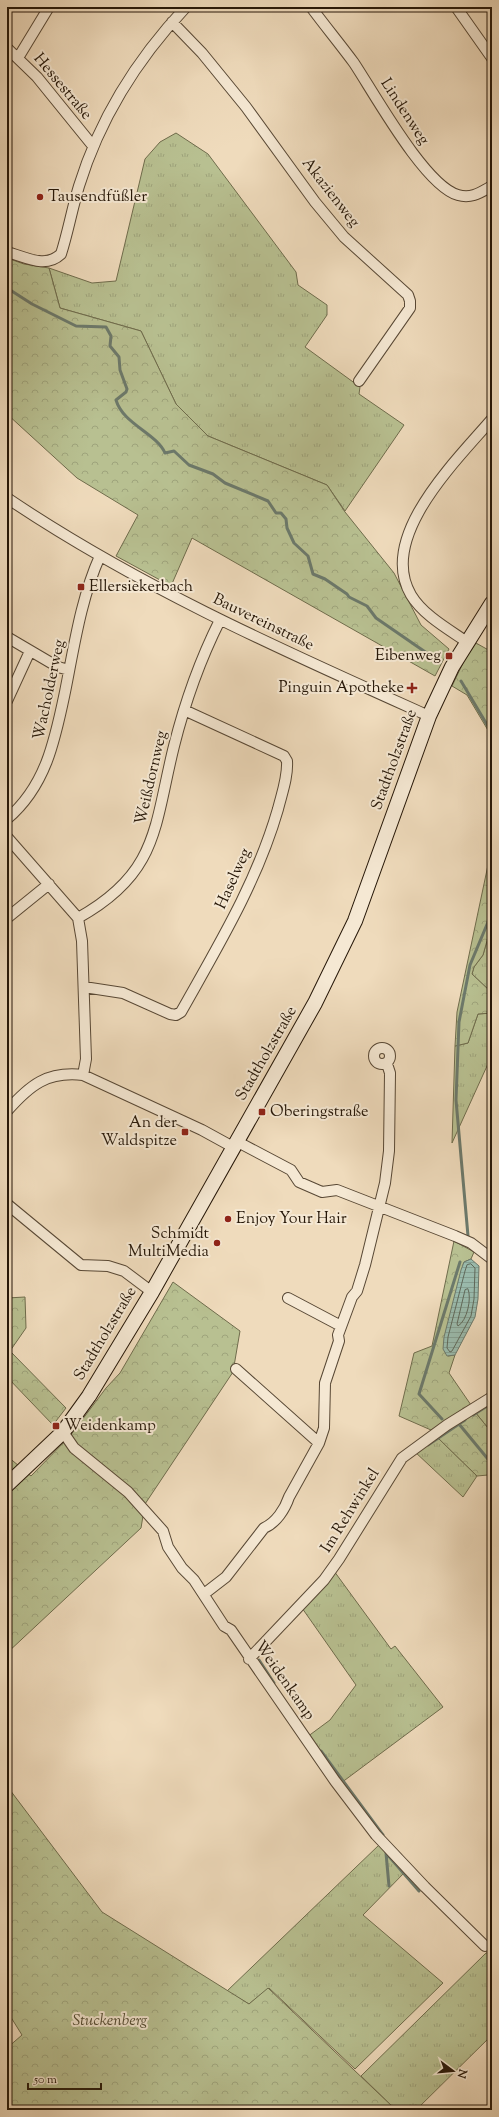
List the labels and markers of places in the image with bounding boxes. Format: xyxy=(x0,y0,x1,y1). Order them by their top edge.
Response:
place label: Tausendfüßler xyxy=(48,186,147,209)
marker: Tausendfüßler xyxy=(35,192,45,202)
place label: Ellersiekerbach xyxy=(89,576,194,599)
marker: Ellersiekerbach xyxy=(76,582,86,592)
place label: Eibenweg xyxy=(375,645,441,668)
marker: Eibenweg xyxy=(444,651,454,661)
place label: Pinguin Apotheke xyxy=(279,677,404,700)
marker: Pinguin Apotheke xyxy=(407,683,417,693)
place label: Oberingstraße xyxy=(270,1101,369,1124)
marker: Oberingstraße xyxy=(257,1107,267,1117)
place label: An der Waldspitze xyxy=(101,1112,177,1153)
marker: An der Waldspitze xyxy=(180,1127,190,1137)
place label: Enjoy Your Hair xyxy=(236,1208,347,1231)
marker: Enjoy Your Hair xyxy=(223,1214,233,1224)
place label: Schmidt MultiMedia xyxy=(128,1223,210,1264)
marker: Schmidt MultiMedia xyxy=(212,1238,222,1248)
place label: Weidenkamp xyxy=(64,1415,156,1438)
marker: Weidenkamp xyxy=(51,1421,61,1431)

